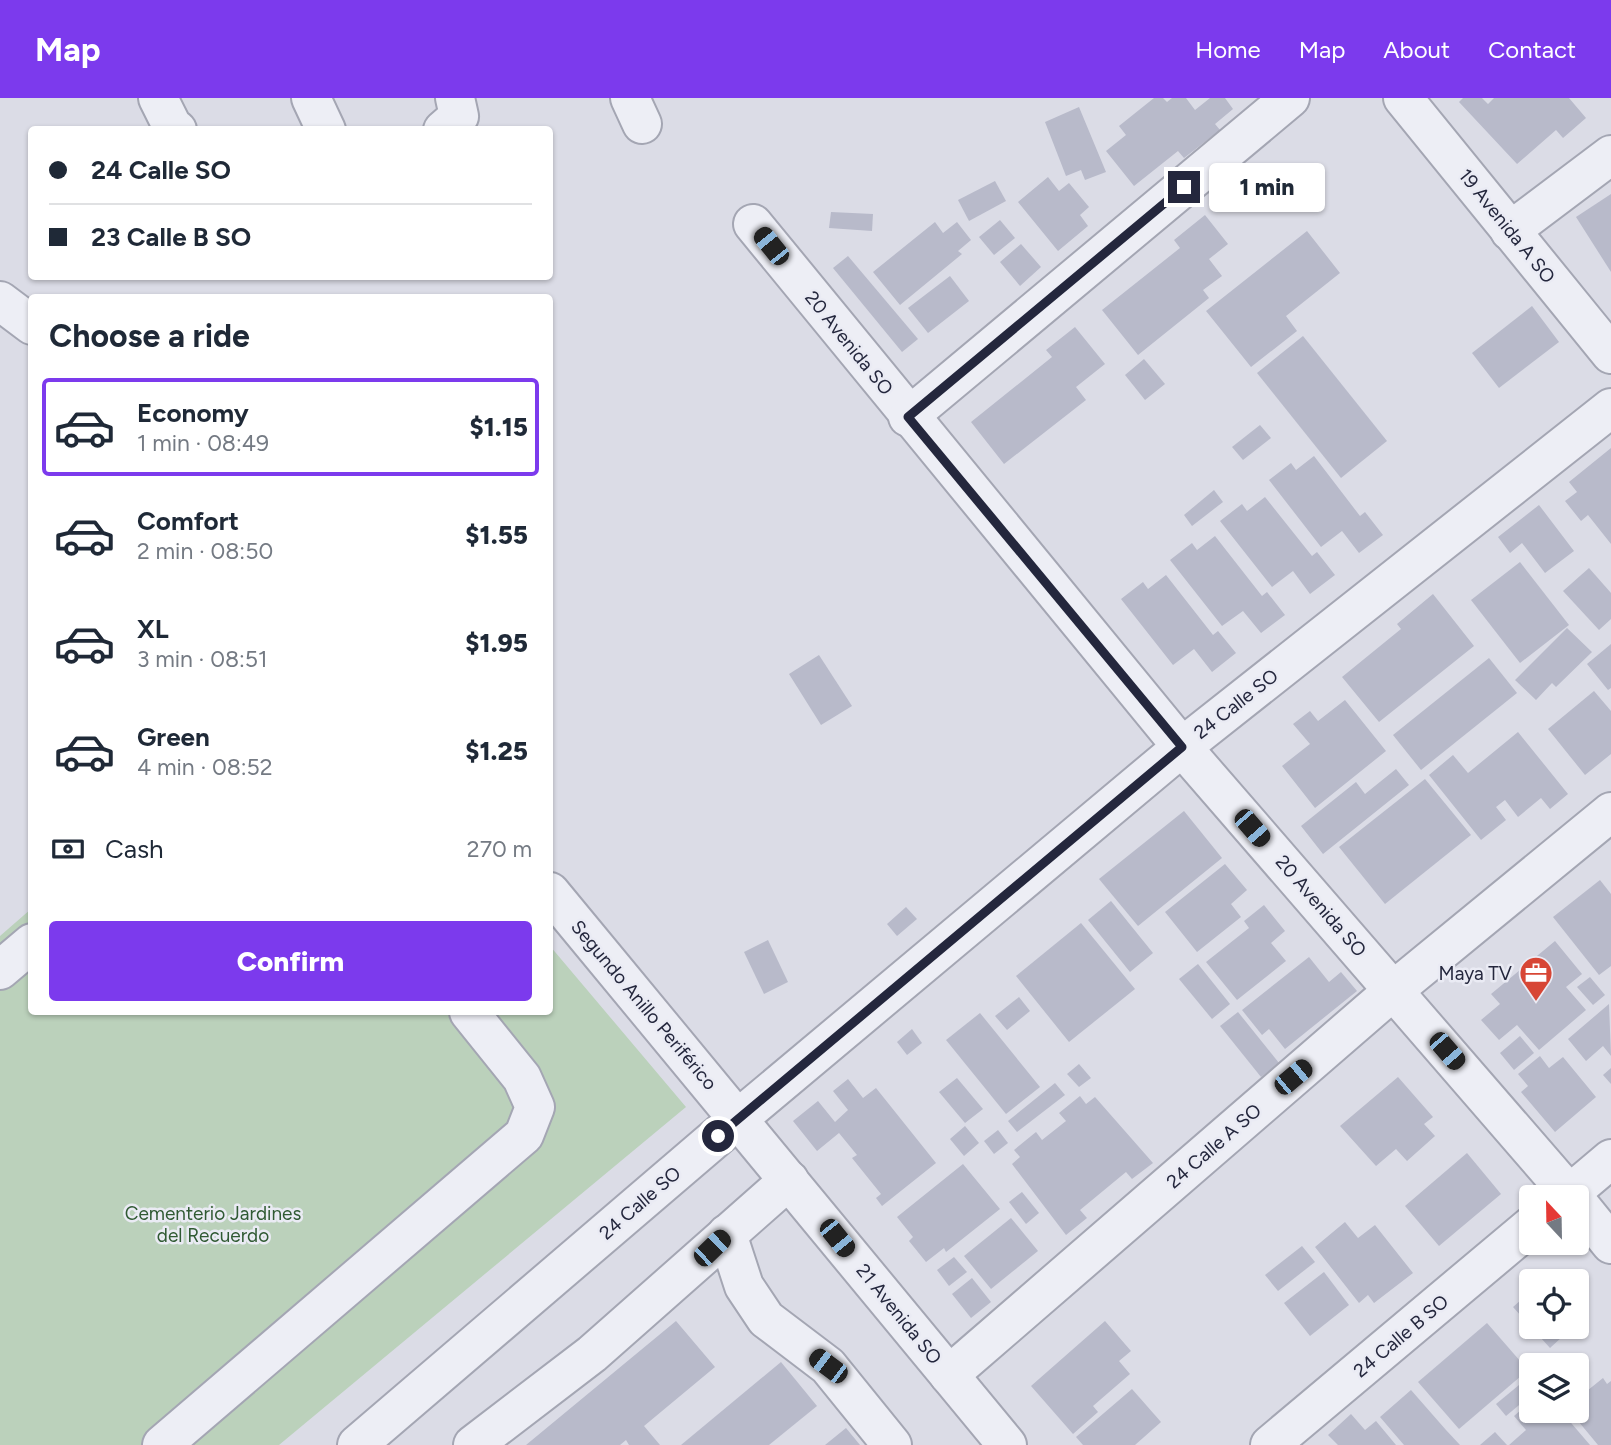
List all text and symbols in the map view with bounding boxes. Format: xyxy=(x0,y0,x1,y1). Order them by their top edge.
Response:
text: Map xyxy=(35,30,101,69)
text: Home xyxy=(1195,35,1261,64)
text: Map xyxy=(1299,35,1345,64)
text: About xyxy=(1383,35,1450,64)
text: Contact xyxy=(1488,35,1576,64)
text: 24 Calle SO xyxy=(91,154,231,186)
callout: 1 min xyxy=(1208,162,1324,212)
street label: 19 Avenida A SO xyxy=(1454,164,1560,288)
route end xyxy=(1168,171,1200,203)
text: 1 min xyxy=(1240,173,1294,201)
text: 23 Calle B SO xyxy=(91,221,251,253)
car xyxy=(750,223,793,269)
street label: 20 Avenida SO xyxy=(800,286,898,400)
text: Choose a ride xyxy=(49,317,250,355)
icon: car xyxy=(53,396,116,459)
text: Economy xyxy=(137,397,249,429)
text: $1.15 xyxy=(469,411,528,443)
text: 1 min · 08:49 xyxy=(137,429,269,457)
icon: car xyxy=(53,504,116,567)
text: Comfort xyxy=(137,505,239,537)
text: $1.55 xyxy=(465,519,528,551)
text: 2 min · 08:50 xyxy=(137,537,273,565)
icon: car xyxy=(53,612,116,675)
text: XL xyxy=(137,613,169,645)
text: $1.95 xyxy=(465,627,528,659)
text: 3 min · 08:51 xyxy=(137,645,268,673)
street label: 24 Calle SO xyxy=(1189,664,1283,744)
icon: car xyxy=(53,720,116,783)
text: Green xyxy=(137,721,210,753)
text: $1.25 xyxy=(465,735,528,767)
text: 4 min · 08:52 xyxy=(137,753,273,781)
car xyxy=(1231,805,1274,851)
icon: cash xyxy=(49,830,87,868)
text: Cash xyxy=(105,833,164,865)
text: 270 m xyxy=(467,835,532,863)
street label: 20 Avenida SO xyxy=(1271,850,1371,962)
street label: Segundo Anillo Periférico xyxy=(566,915,722,1095)
button: Confirm xyxy=(49,921,532,1001)
office icon: Maya TV xyxy=(1517,954,1555,1003)
place label: Maya TV xyxy=(1439,962,1512,985)
car xyxy=(1426,1028,1469,1074)
car xyxy=(1271,1055,1316,1099)
street label: 24 Calle A SO xyxy=(1162,1099,1266,1193)
route start xyxy=(702,1120,734,1152)
street label: 24 Calle SO xyxy=(595,1161,685,1245)
north arrow xyxy=(1519,1185,1589,1255)
map controls xyxy=(1519,1185,1589,1423)
park label: Cementerio Jardines del Recuerdo xyxy=(125,1202,301,1247)
car xyxy=(816,1215,859,1261)
car xyxy=(690,1226,735,1270)
street label: 21 Avenida SO xyxy=(851,1259,947,1369)
button: locate xyxy=(1519,1269,1589,1339)
street label: 24 Calle B SO xyxy=(1349,1290,1453,1382)
car xyxy=(805,1345,852,1387)
button: layers xyxy=(1519,1353,1589,1423)

